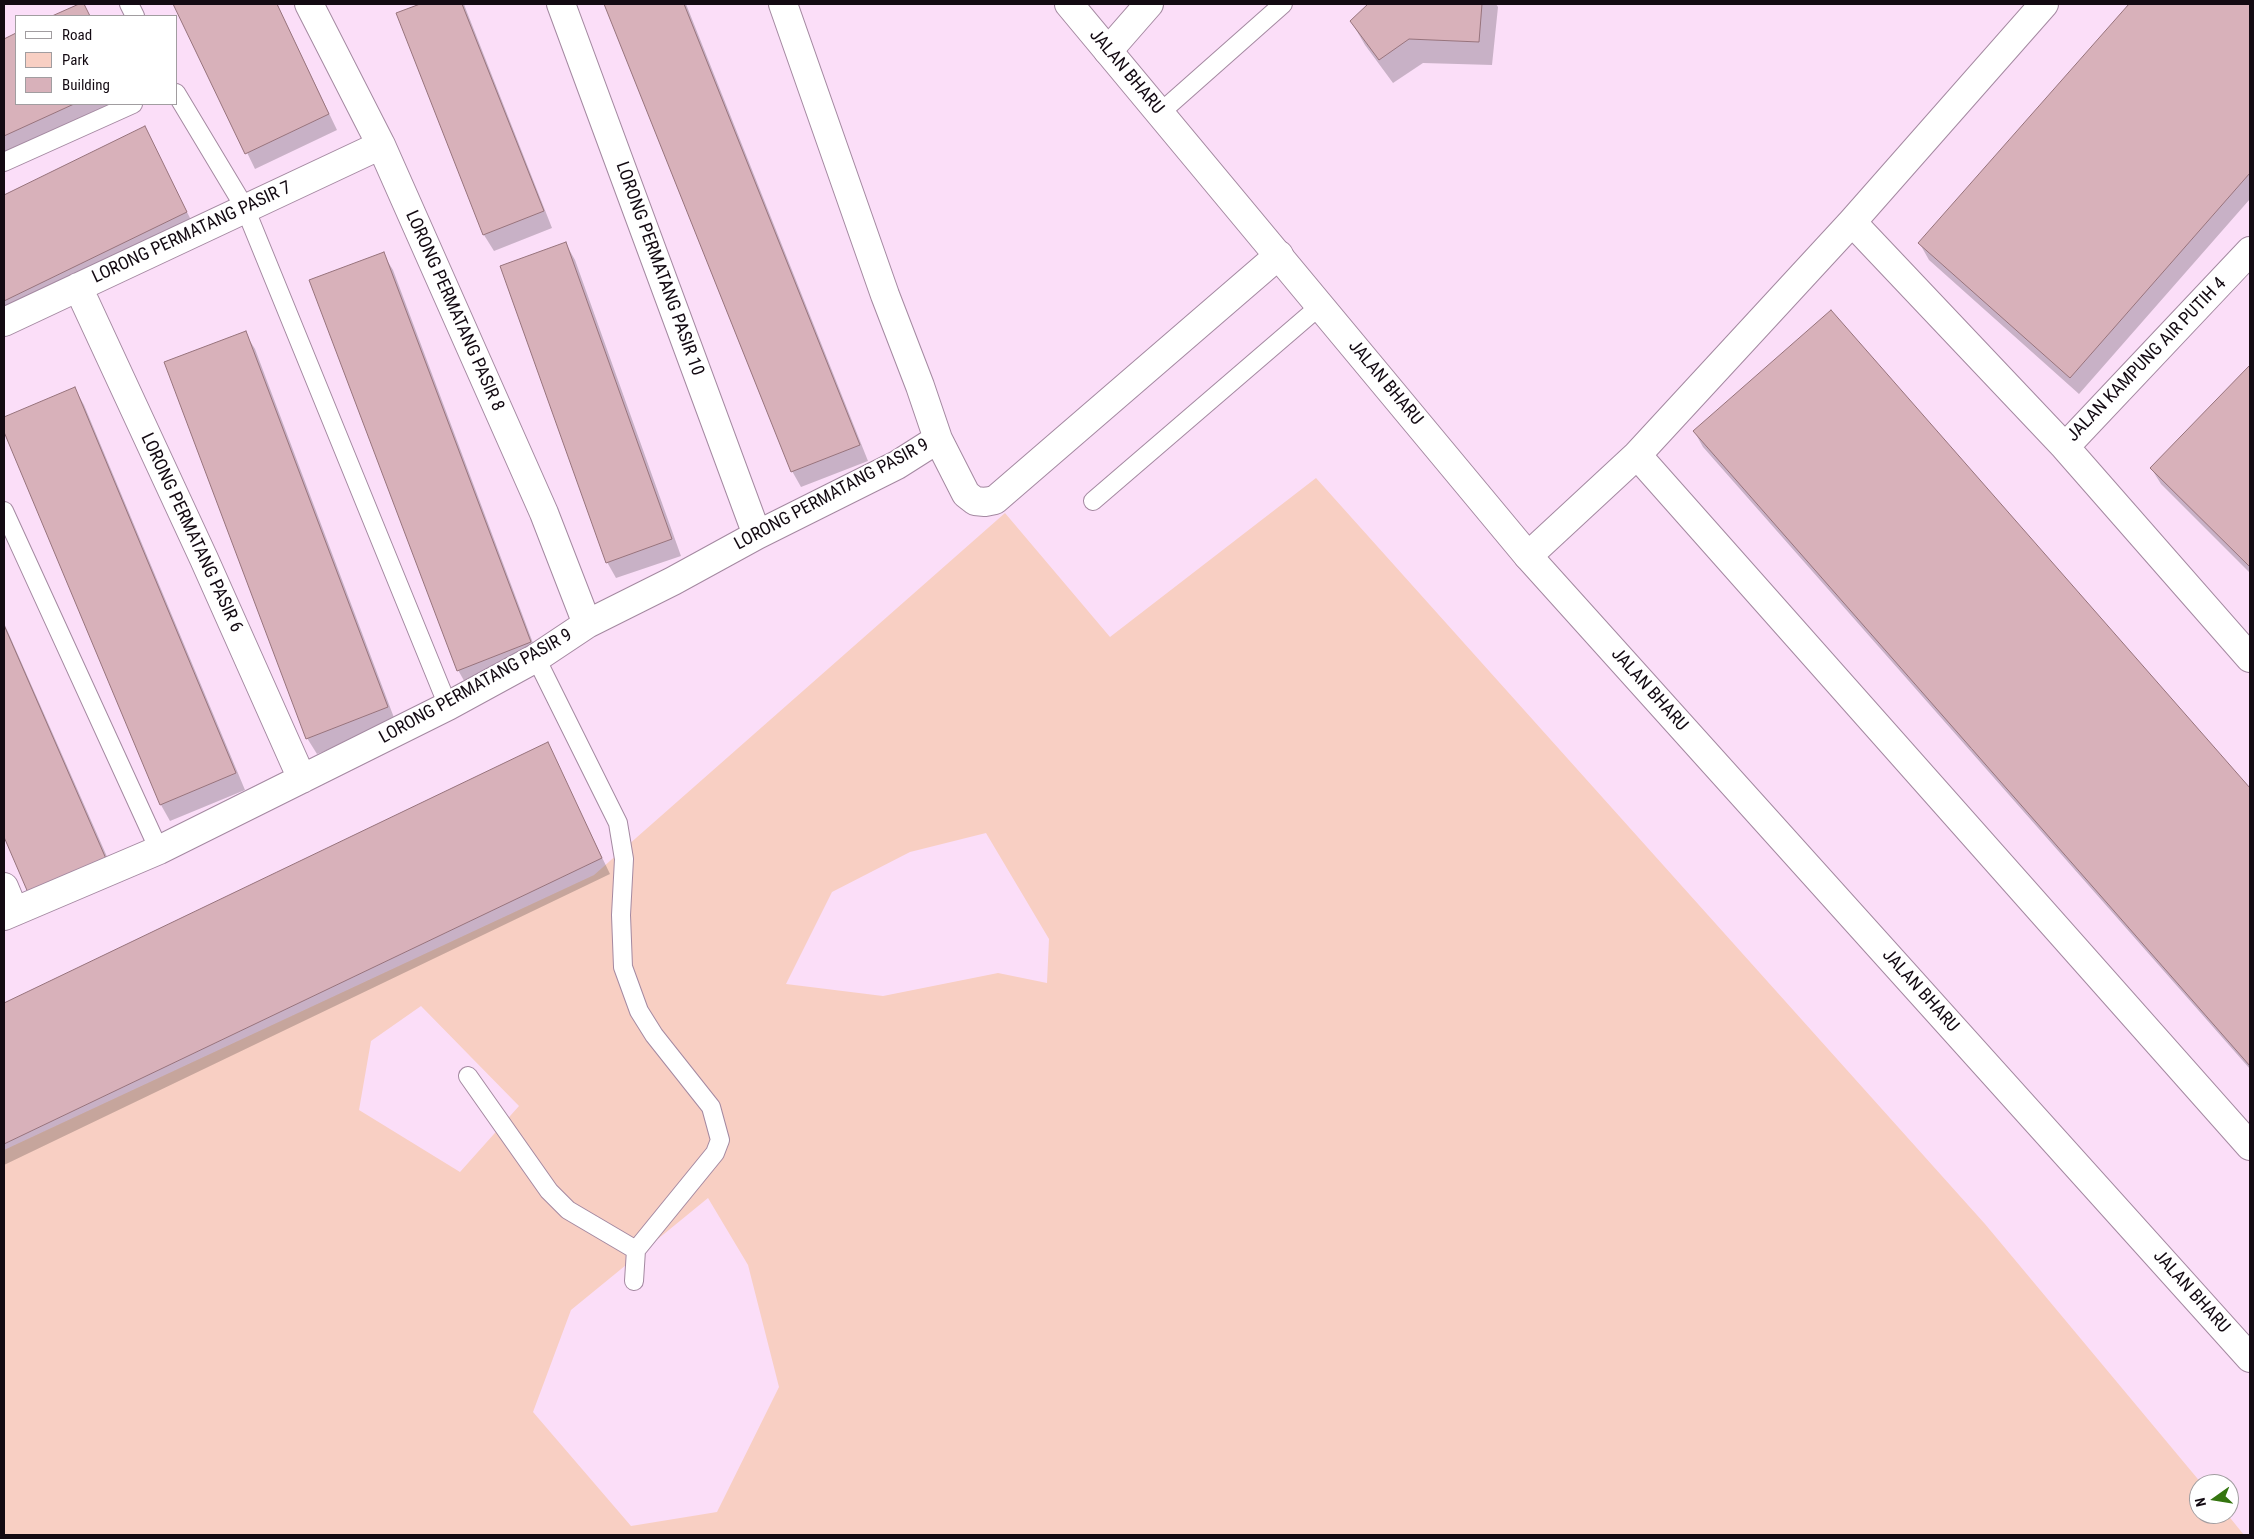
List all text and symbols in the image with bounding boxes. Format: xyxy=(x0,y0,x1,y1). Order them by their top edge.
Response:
legend xyxy=(15,15,178,105)
street label: JALAN BHARU xyxy=(1084,25,1168,119)
text: Road xyxy=(62,26,92,44)
text: Park xyxy=(62,51,89,69)
text: Building xyxy=(62,76,110,94)
street label: LORONG PERMATANG PASIR 10 xyxy=(610,159,708,379)
street label: LORONG PERMATANG PASIR 7 xyxy=(89,177,295,289)
street label: LORONG PERMATANG PASIR 8 xyxy=(400,207,508,415)
street label: JALAN KAMPUNG AIR PUTIH 4 xyxy=(2063,273,2231,447)
street label: JALAN BHARU xyxy=(1343,336,1427,430)
street label: LORONG PERMATANG PASIR 6 xyxy=(135,430,247,636)
street label: LORONG PERMATANG PASIR 9 xyxy=(731,435,933,555)
street label: LORONG PERMATANG PASIR 9 xyxy=(376,625,576,749)
street label: JALAN BHARU xyxy=(1606,644,1692,736)
street label: JALAN BHARU xyxy=(1877,945,1963,1037)
street label: JALAN BHARU xyxy=(2148,1246,2234,1338)
north arrow xyxy=(2189,1474,2239,1524)
text: N xyxy=(2192,1496,2209,1508)

